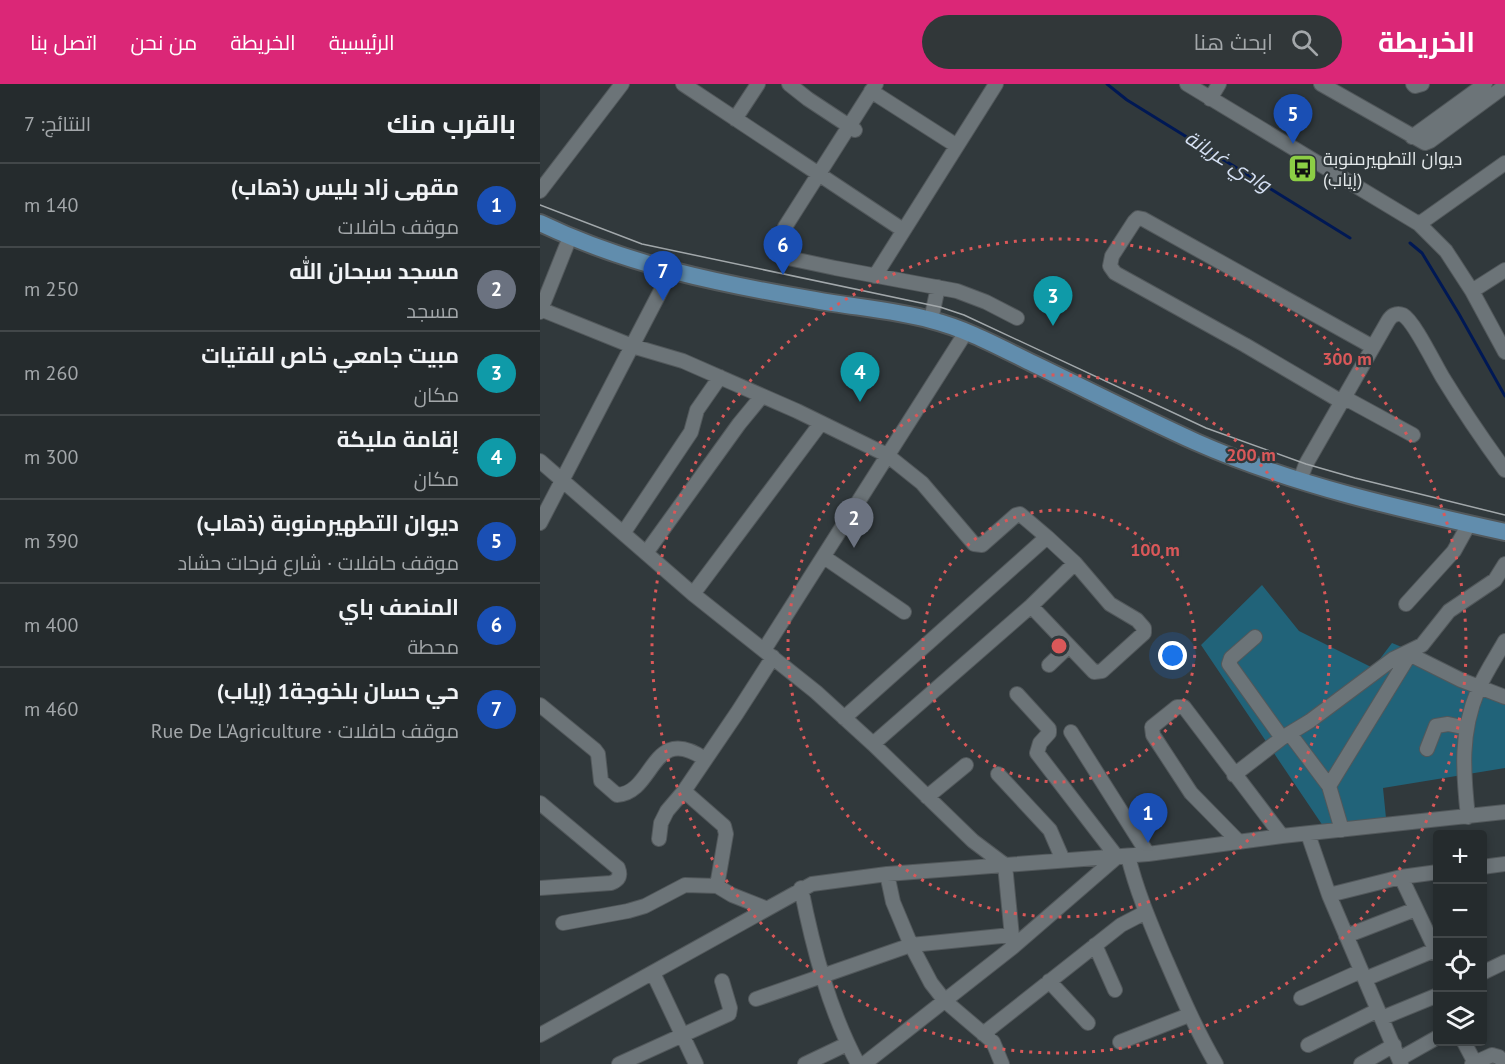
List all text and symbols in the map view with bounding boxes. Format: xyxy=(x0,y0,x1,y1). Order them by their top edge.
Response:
search box xyxy=(922,15,1342,69)
text: الخريطة xyxy=(1378,23,1475,60)
icon: search xyxy=(1288,26,1321,59)
text: ابحث هنا xyxy=(1194,28,1273,56)
text: اتصل بنا xyxy=(30,29,97,56)
text: من نحن xyxy=(130,29,197,56)
text: الخريطة xyxy=(230,29,296,56)
text: الرئيسية xyxy=(329,29,395,56)
pin: 5 xyxy=(1274,94,1312,144)
text: بالقرب منك xyxy=(387,107,516,140)
text: النتائج: 7 xyxy=(24,111,91,137)
water label: وادي غريانة xyxy=(1178,124,1277,201)
place label: ديوان التطهيرمنوبة (إياب) xyxy=(1323,147,1462,191)
bus stop icon: ديوان التطهيرمنوبة (إياب) xyxy=(1286,152,1318,184)
text: مقهى زاد بليس (ذهاب) xyxy=(231,173,459,201)
text: 140 m xyxy=(24,192,78,218)
text: 1 xyxy=(491,192,502,218)
text: موقف حافلات xyxy=(338,214,459,240)
pin: 6 xyxy=(764,226,802,275)
pin: 7 xyxy=(644,252,682,301)
text: مسجد سبحان الله xyxy=(289,257,459,285)
text: 250 m xyxy=(24,276,78,302)
text: 2 xyxy=(491,276,502,302)
pin: 3 xyxy=(1034,276,1072,326)
text: مسجد xyxy=(406,298,459,324)
text: مبيت جامعي خاص للفتيات xyxy=(201,341,459,369)
text: 300 m xyxy=(1322,347,1372,370)
pin: 4 xyxy=(840,352,880,402)
text: 260 m xyxy=(24,360,78,386)
text: 3 xyxy=(491,360,502,386)
text: مكان xyxy=(414,382,459,408)
text: إقامة مليكة xyxy=(337,425,459,453)
text: 200 m xyxy=(1226,443,1276,466)
text: 300 m xyxy=(24,444,78,470)
text: 4 xyxy=(491,444,502,470)
text: مكان xyxy=(414,466,459,492)
pin: 2 xyxy=(834,498,874,548)
text: ديوان التطهيرمنوبة (ذهاب) xyxy=(196,509,459,537)
text: 390 m xyxy=(24,528,78,554)
text: 5 xyxy=(491,528,502,554)
text: 100 m xyxy=(1130,538,1180,561)
text: موقف حافلات · شارع فرحات حشاد xyxy=(177,550,459,576)
text: المنصف باي xyxy=(338,593,459,621)
text: 400 m xyxy=(24,612,78,638)
text: 6 xyxy=(491,612,502,638)
text: محطة xyxy=(408,634,459,660)
centre of rings xyxy=(1049,636,1069,656)
your location xyxy=(1158,641,1187,670)
text: حي حسان بلخوجة1 (إياب) xyxy=(217,677,459,705)
text: 460 m xyxy=(24,696,78,722)
text: 7 xyxy=(491,696,502,722)
text: موقف حافلات · Rue De L'Agriculture xyxy=(151,718,459,744)
pin: 1 xyxy=(1128,794,1168,843)
map controls xyxy=(1433,830,1487,1046)
button: + xyxy=(1433,830,1487,884)
button: − xyxy=(1433,884,1487,938)
button: locate xyxy=(1433,938,1487,992)
button: layers xyxy=(1433,992,1487,1046)

